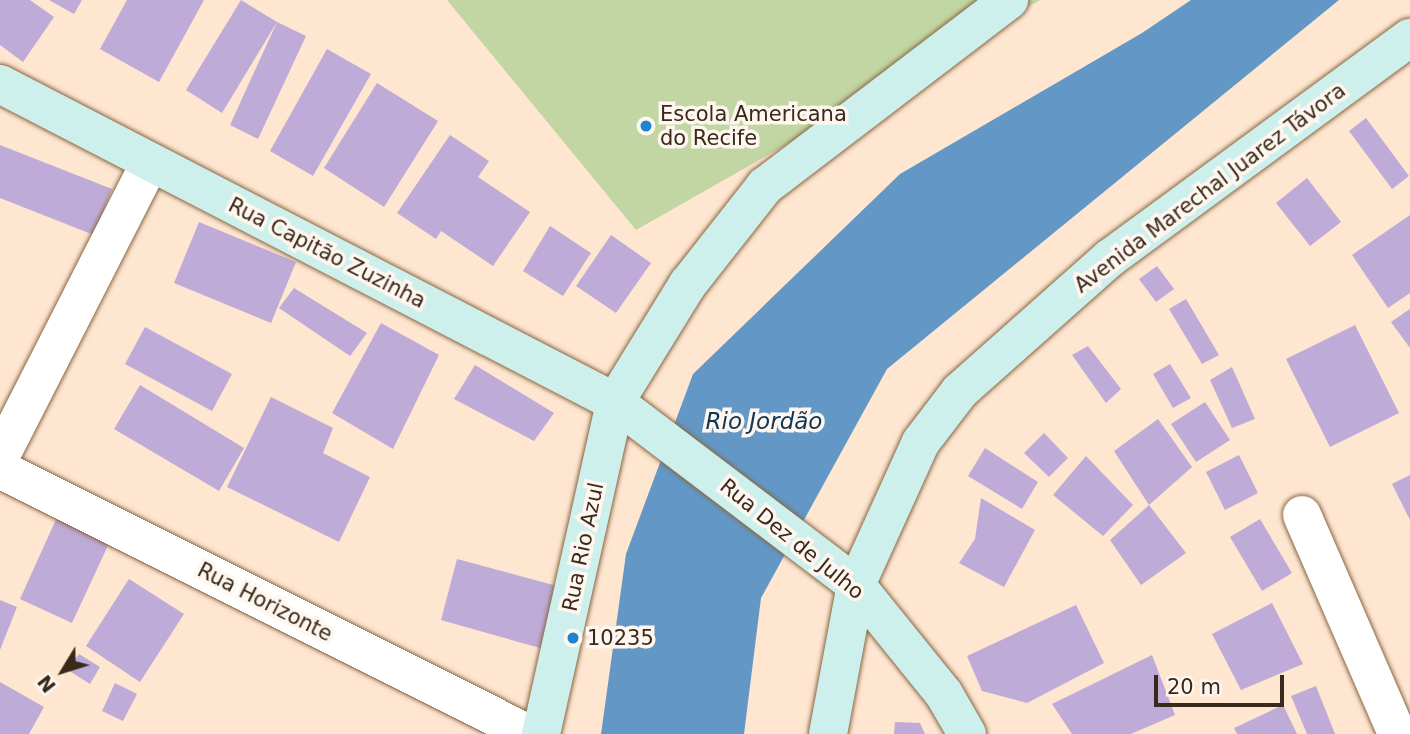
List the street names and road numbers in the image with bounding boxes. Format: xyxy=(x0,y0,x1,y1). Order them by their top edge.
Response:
street label: Avenida Marechal Juarez Távora xyxy=(1069,78,1351,298)
street label: Rua Capitão Zuzinha xyxy=(224,192,430,314)
street label: Rua Dez de Julho xyxy=(715,473,869,605)
street label: Rua Rio Azul xyxy=(557,480,609,614)
street label: Rua Horizonte xyxy=(193,557,337,647)

